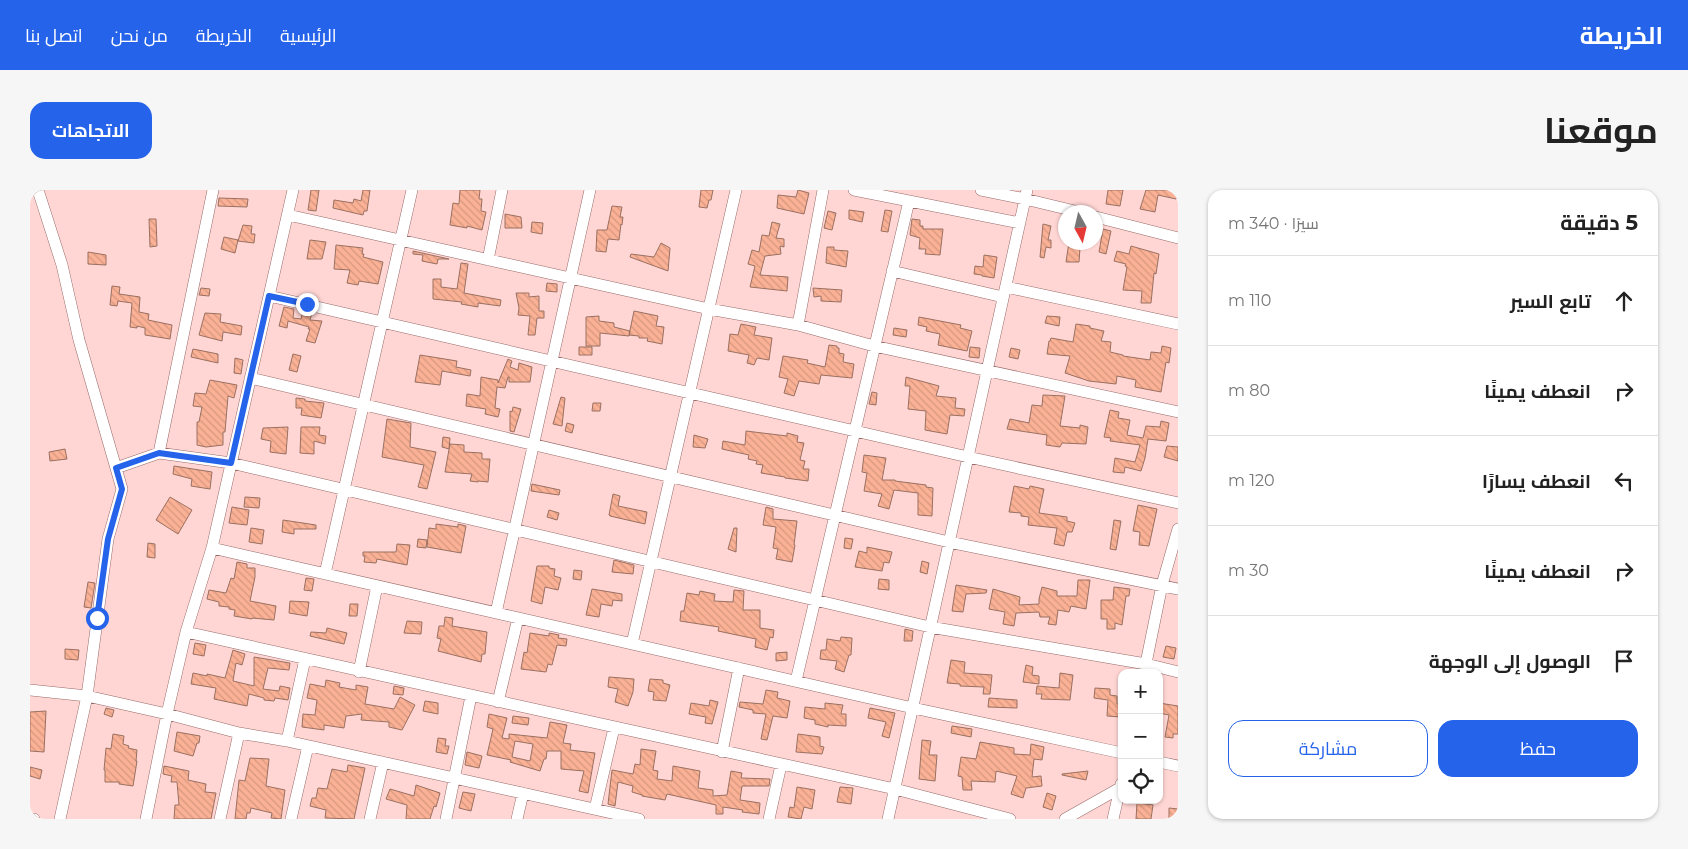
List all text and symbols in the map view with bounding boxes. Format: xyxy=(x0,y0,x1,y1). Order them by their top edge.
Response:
text: الخريطة xyxy=(1580,21,1663,50)
text: اتصل بنا xyxy=(25,25,83,47)
text: من نحن xyxy=(111,25,168,47)
text: الخريطة xyxy=(196,25,252,47)
text: الرئيسية xyxy=(280,25,336,47)
button: الاتجاهات xyxy=(30,102,152,159)
text: موقعنا xyxy=(1544,109,1658,152)
north arrow xyxy=(1058,205,1103,250)
text: 5 دقيقة xyxy=(1560,210,1638,235)
text: سيرًا · 340 m xyxy=(1228,214,1319,233)
icon: ahead xyxy=(1610,287,1638,315)
text: تابع السير xyxy=(1510,290,1591,313)
text: 110 m xyxy=(1228,291,1271,310)
route end xyxy=(296,293,319,316)
icon: right xyxy=(1610,377,1638,405)
text: انعطف يمينًا xyxy=(1484,380,1591,403)
text: 80 m xyxy=(1228,381,1270,400)
icon: left xyxy=(1610,467,1638,495)
text: انعطف يسارًا xyxy=(1482,470,1591,493)
text: 120 m xyxy=(1228,471,1275,490)
icon: right xyxy=(1610,557,1638,585)
text: انعطف يمينًا xyxy=(1484,560,1591,583)
text: 30 m xyxy=(1228,561,1269,580)
route start xyxy=(86,607,109,630)
icon: arrive xyxy=(1610,647,1638,675)
text: الوصول إلى الوجهة xyxy=(1429,650,1591,673)
map controls xyxy=(1118,669,1163,804)
button: + xyxy=(1118,669,1163,714)
button: − xyxy=(1118,714,1163,759)
button: مشاركة xyxy=(1228,720,1428,777)
button: حفظ xyxy=(1438,720,1638,777)
button: locate xyxy=(1118,759,1163,804)

